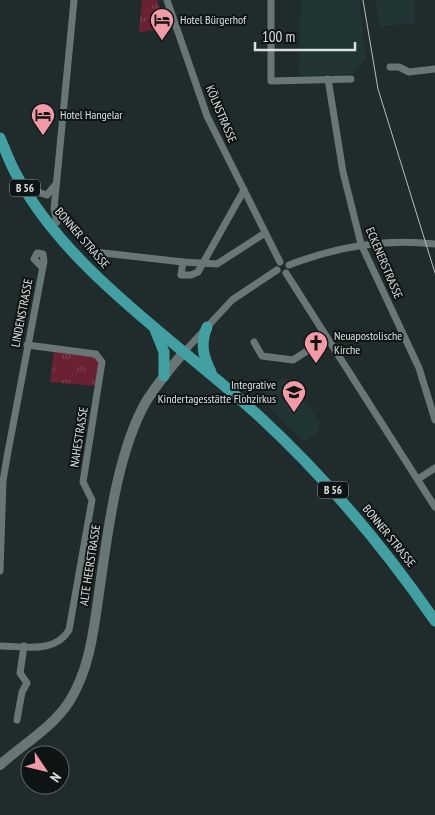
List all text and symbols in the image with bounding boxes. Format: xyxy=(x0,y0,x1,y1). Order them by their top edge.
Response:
hotel icon: Hotel Bürgerhof xyxy=(149,7,175,41)
place label: Hotel Bürgerhof xyxy=(180,12,247,27)
scale bar xyxy=(255,20,355,52)
text: 100 m xyxy=(262,27,295,46)
street label: KÖLNSTRASSE xyxy=(203,83,240,145)
hotel icon: Hotel Hangelar xyxy=(30,102,56,136)
place label: Hotel Hangelar xyxy=(60,107,123,122)
road number: B 56 xyxy=(10,180,40,197)
street label: BONNER STRASSE xyxy=(52,204,113,271)
street label: ECKENERSTRASSE xyxy=(363,225,406,301)
street label: LINDENSTRASSE xyxy=(8,278,35,348)
place label: Neuapostolische Kirche xyxy=(334,328,402,357)
church icon: Neuapostolische Kirche xyxy=(303,330,329,364)
place label: Integrative Kindertagesstätte Flohzirkus xyxy=(158,377,276,406)
school or university icon: Integrative Kindertagesstätte Flohzirkus xyxy=(281,379,307,413)
street label: NAHESTRASSE xyxy=(66,406,91,468)
road number: B 56 xyxy=(318,482,348,498)
street label: BONNER STRASSE xyxy=(360,502,419,570)
street label: ALTE HEERSTRASSE xyxy=(76,523,103,607)
north arrow xyxy=(20,745,70,795)
text: N xyxy=(46,769,65,786)

